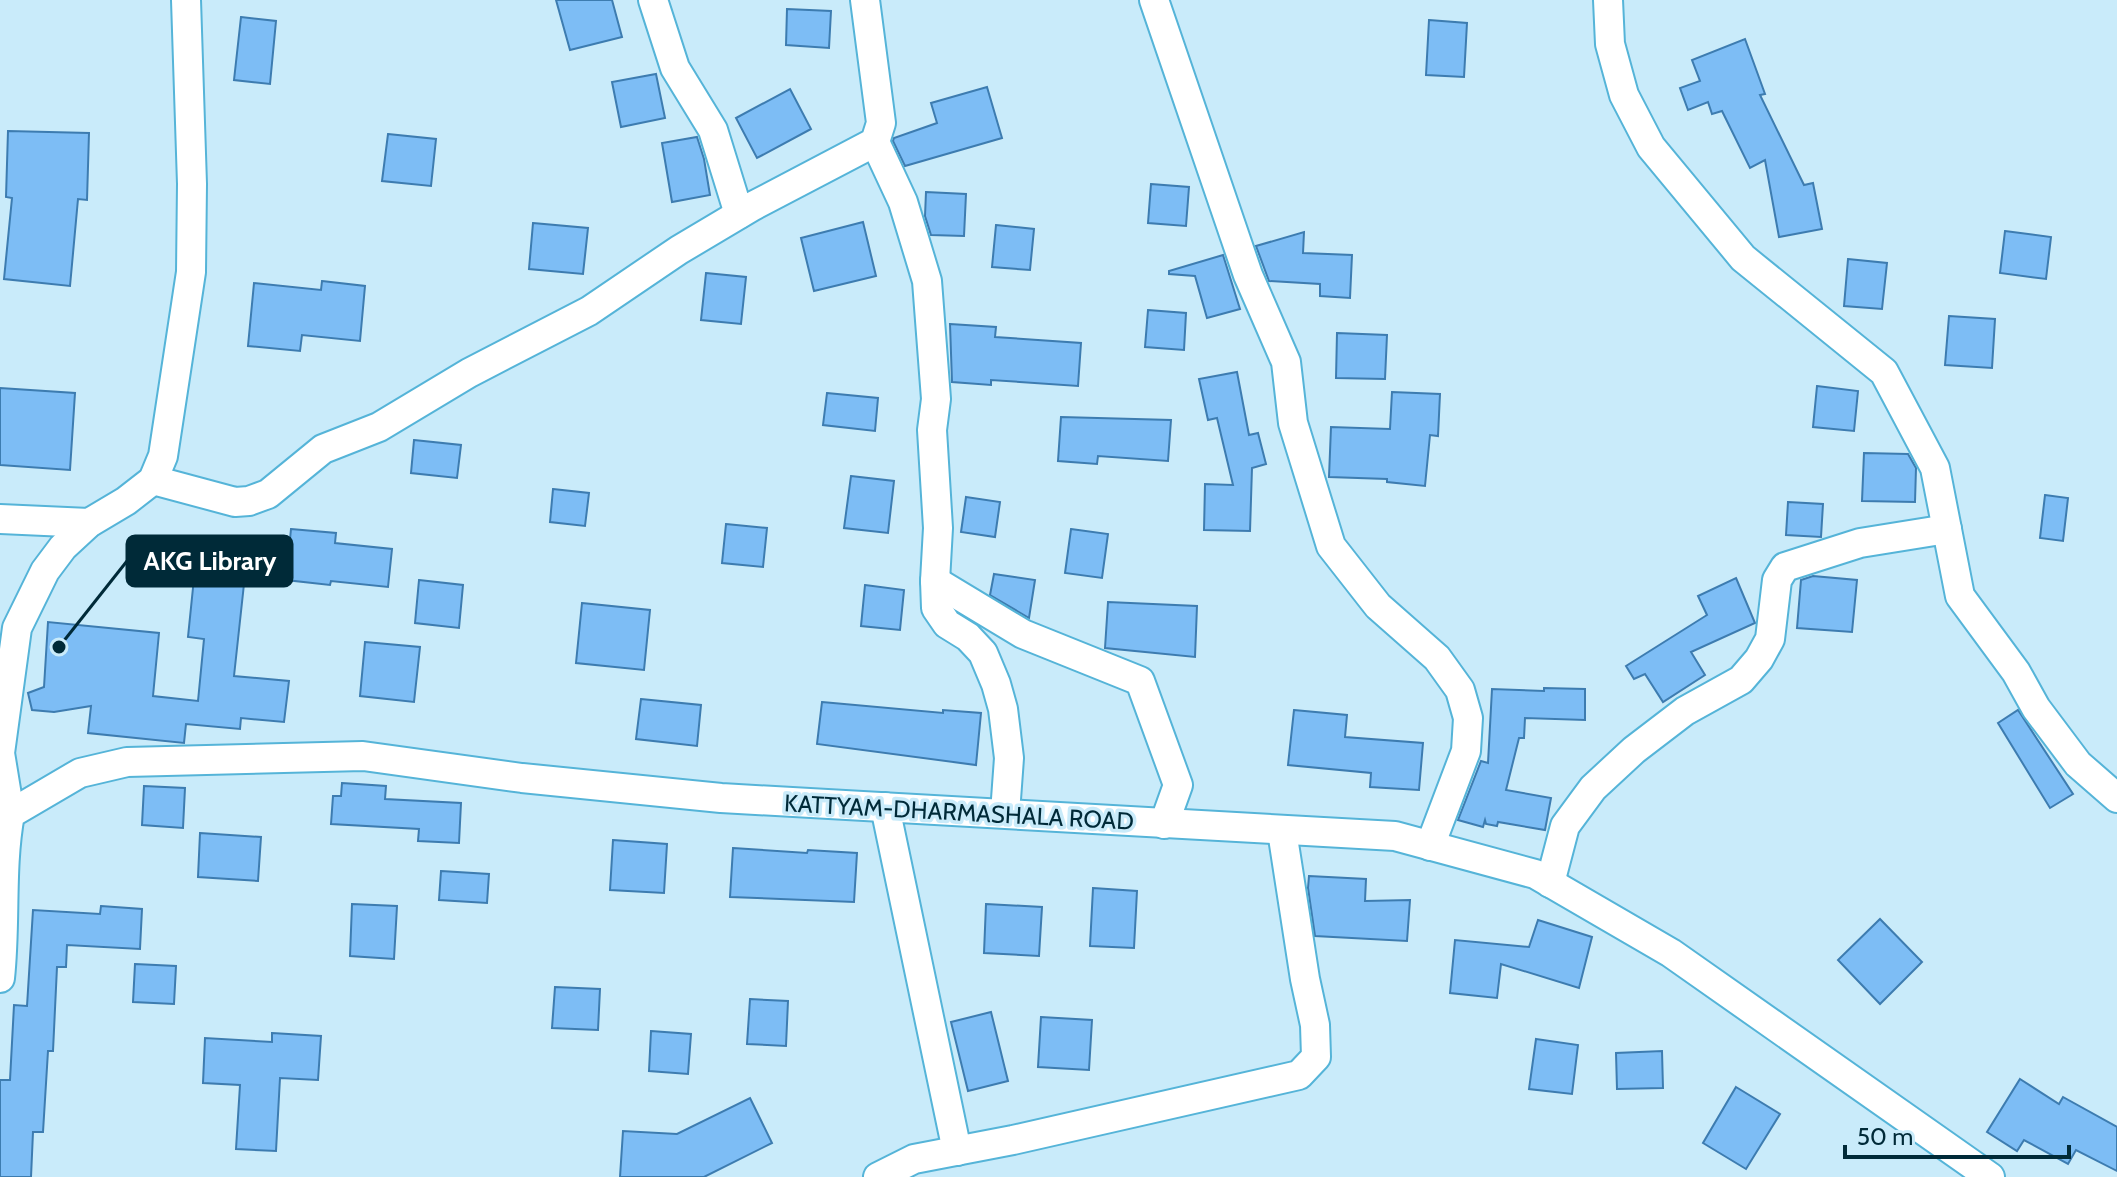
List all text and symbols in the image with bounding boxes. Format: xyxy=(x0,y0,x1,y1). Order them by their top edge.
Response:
callout: AKG Library xyxy=(127,536,292,586)
text: AKG Library xyxy=(144,545,277,577)
street label: KATTYAM-DHARMASHALA ROAD xyxy=(783,788,1135,836)
scale bar xyxy=(1845,1109,2069,1159)
text: 50 m xyxy=(1857,1122,1913,1151)

